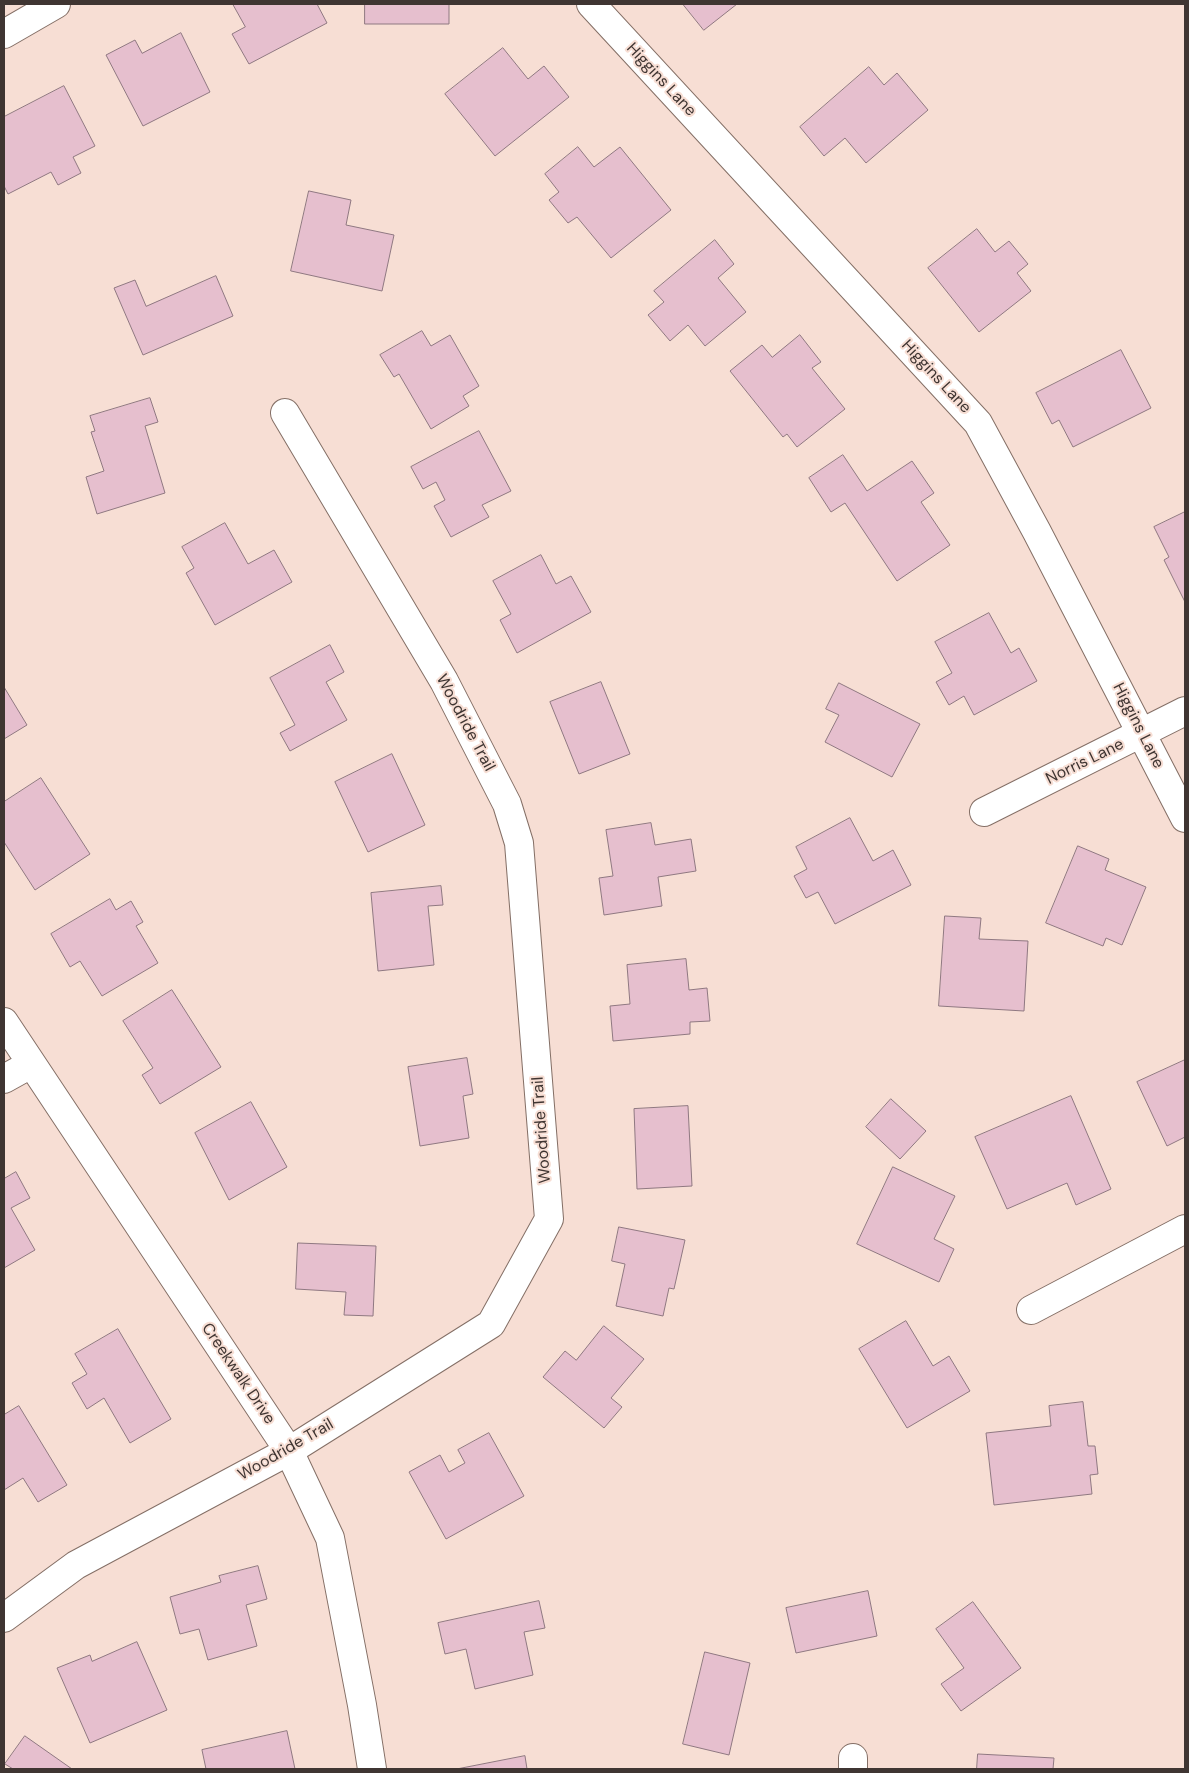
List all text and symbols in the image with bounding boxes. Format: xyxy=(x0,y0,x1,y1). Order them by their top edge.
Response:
street label: Higgins Lane xyxy=(622,39,700,121)
street label: Higgins Lane xyxy=(897,336,975,418)
street label: Woodride Trail xyxy=(431,671,499,775)
street label: Higgins Lane xyxy=(1108,680,1168,772)
street label: Norris Lane xyxy=(1043,735,1127,789)
street label: Woodride Trail xyxy=(529,1076,555,1184)
street label: Creekwalk Drive xyxy=(197,1320,279,1428)
street label: Woodride Trail xyxy=(235,1415,337,1485)

